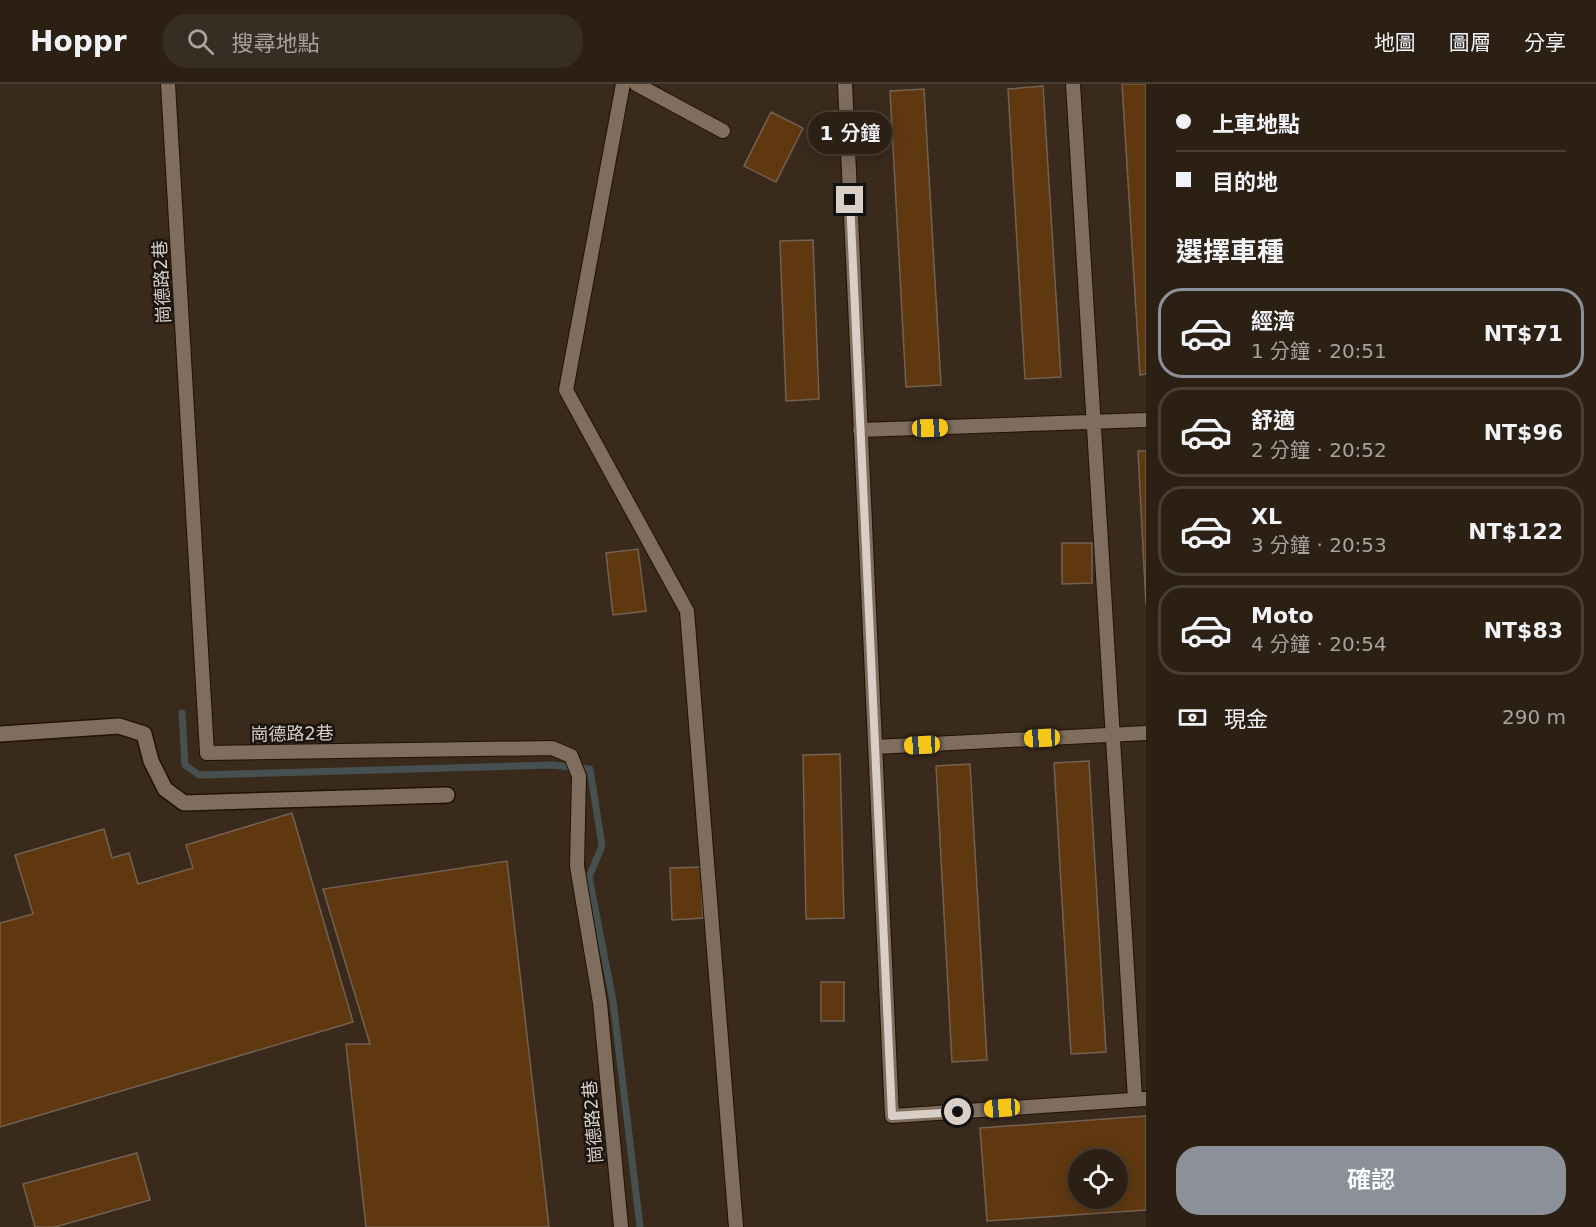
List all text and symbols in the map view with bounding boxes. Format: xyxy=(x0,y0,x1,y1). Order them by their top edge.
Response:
search box xyxy=(163,14,583,68)
text: Hoppr xyxy=(30,25,127,58)
icon: search xyxy=(184,25,217,58)
text: 搜尋地點 xyxy=(232,31,320,56)
text: 地圖 xyxy=(1374,31,1416,55)
text: 圖層 xyxy=(1449,31,1491,55)
text: 分享 xyxy=(1524,31,1566,55)
text: 上車地點 xyxy=(1212,112,1300,137)
callout: 1 分鐘 xyxy=(808,113,892,155)
text: 1 分鐘 xyxy=(820,121,880,145)
text: 目的地 xyxy=(1212,170,1278,195)
route end xyxy=(836,186,863,213)
text: 選擇車種 xyxy=(1176,236,1284,267)
street label: 崗德路2巷 xyxy=(149,240,174,324)
icon: car xyxy=(1179,306,1233,360)
text: 經濟 xyxy=(1251,309,1295,334)
text: NT$71 xyxy=(1484,321,1563,346)
text: 1 分鐘 · 20:51 xyxy=(1251,339,1387,363)
icon: car xyxy=(1179,405,1233,459)
text: 舒適 xyxy=(1251,408,1295,433)
car xyxy=(912,418,948,438)
text: NT$96 xyxy=(1484,420,1563,445)
text: 2 分鐘 · 20:52 xyxy=(1251,438,1387,462)
icon: car xyxy=(1179,504,1233,558)
text: XL xyxy=(1251,504,1282,529)
text: NT$122 xyxy=(1468,519,1563,544)
text: 3 分鐘 · 20:53 xyxy=(1251,533,1387,557)
icon: car xyxy=(1179,603,1233,657)
text: Moto xyxy=(1251,603,1314,628)
text: NT$83 xyxy=(1484,618,1563,643)
text: 4 分鐘 · 20:54 xyxy=(1251,632,1387,656)
icon: cash xyxy=(1176,701,1209,734)
text: 290 m xyxy=(1502,705,1566,729)
text: 現金 xyxy=(1224,707,1268,732)
street label: 崗德路2巷 xyxy=(250,722,334,745)
car xyxy=(1024,728,1060,748)
car xyxy=(904,735,940,755)
street label: 崗德路2巷 xyxy=(578,1080,607,1165)
route start xyxy=(944,1098,971,1125)
car xyxy=(983,1098,1021,1118)
button: 確認 xyxy=(1176,1146,1566,1215)
map controls xyxy=(1068,1149,1128,1209)
button: locate xyxy=(1068,1149,1128,1209)

